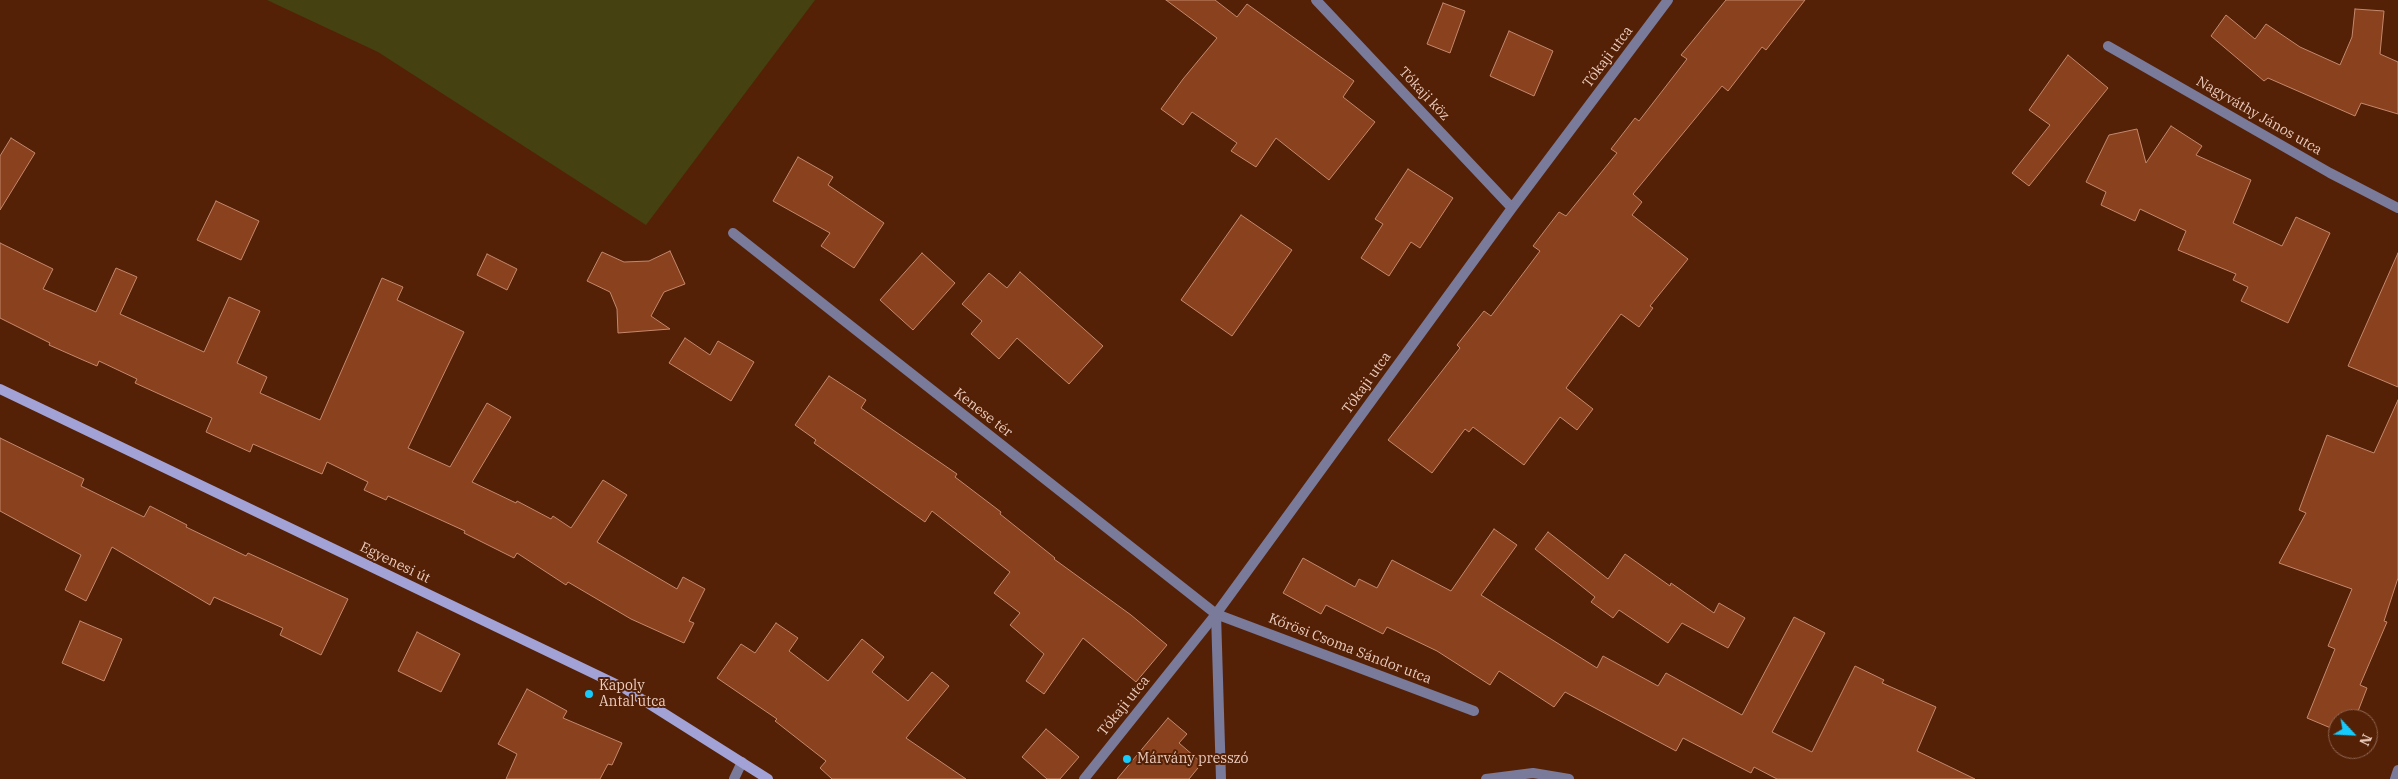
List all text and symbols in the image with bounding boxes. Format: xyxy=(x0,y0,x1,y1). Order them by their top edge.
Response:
street label: Tókaji utca xyxy=(1579,23,1637,91)
street label: Tókaji köz xyxy=(1395,64,1453,124)
street label: Nagyváthy János utca xyxy=(2193,73,2325,159)
street label: Tókaji utca xyxy=(1339,349,1395,417)
street label: Kenese tér xyxy=(950,385,1016,441)
street label: Egyenesi út xyxy=(357,539,433,587)
street label: Kőrösi Csoma Sándor utca xyxy=(1266,610,1434,688)
street label: Tókaji utca xyxy=(1095,673,1153,739)
place label: Kapoly Antal utca xyxy=(599,678,666,710)
marker: Kapoly Antal utca xyxy=(583,688,595,700)
north arrow xyxy=(2328,709,2378,759)
text: N xyxy=(2355,731,2376,749)
place label: Márvány presszó xyxy=(1137,751,1248,767)
marker: Márvány presszó xyxy=(1121,753,1133,765)

